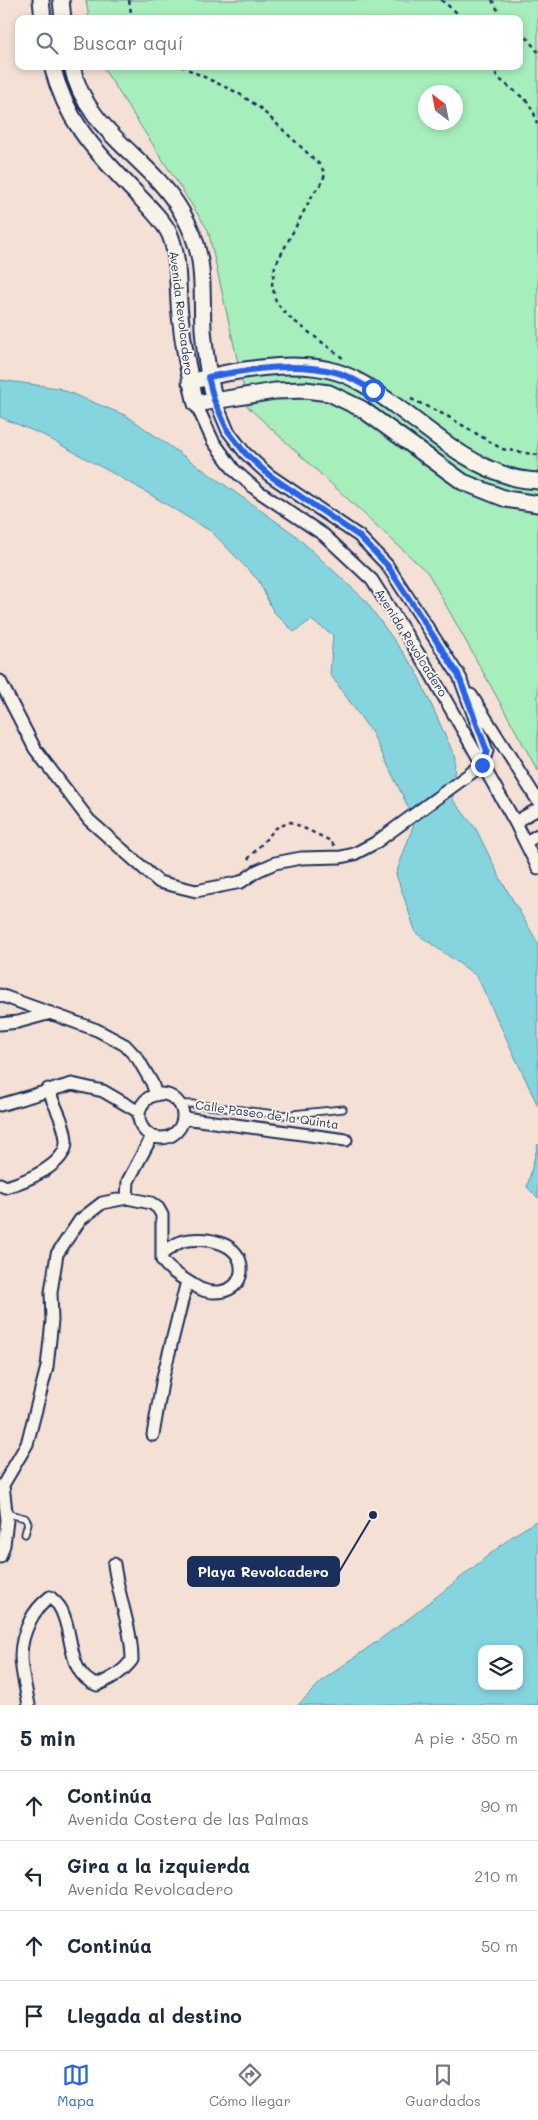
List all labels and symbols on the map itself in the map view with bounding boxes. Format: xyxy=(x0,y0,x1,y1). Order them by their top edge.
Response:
north arrow xyxy=(418,85,463,130)
street label: Avenida Revolcadero xyxy=(166,250,198,376)
route start xyxy=(362,379,385,402)
street label: Avenida Revolcadero xyxy=(372,585,452,699)
route end xyxy=(471,754,494,777)
street label: Calle Paseo de la Quinta xyxy=(194,1096,340,1132)
callout: Playa Revolcadero xyxy=(188,1557,339,1586)
text: Playa Revolcadero xyxy=(197,1562,329,1581)

